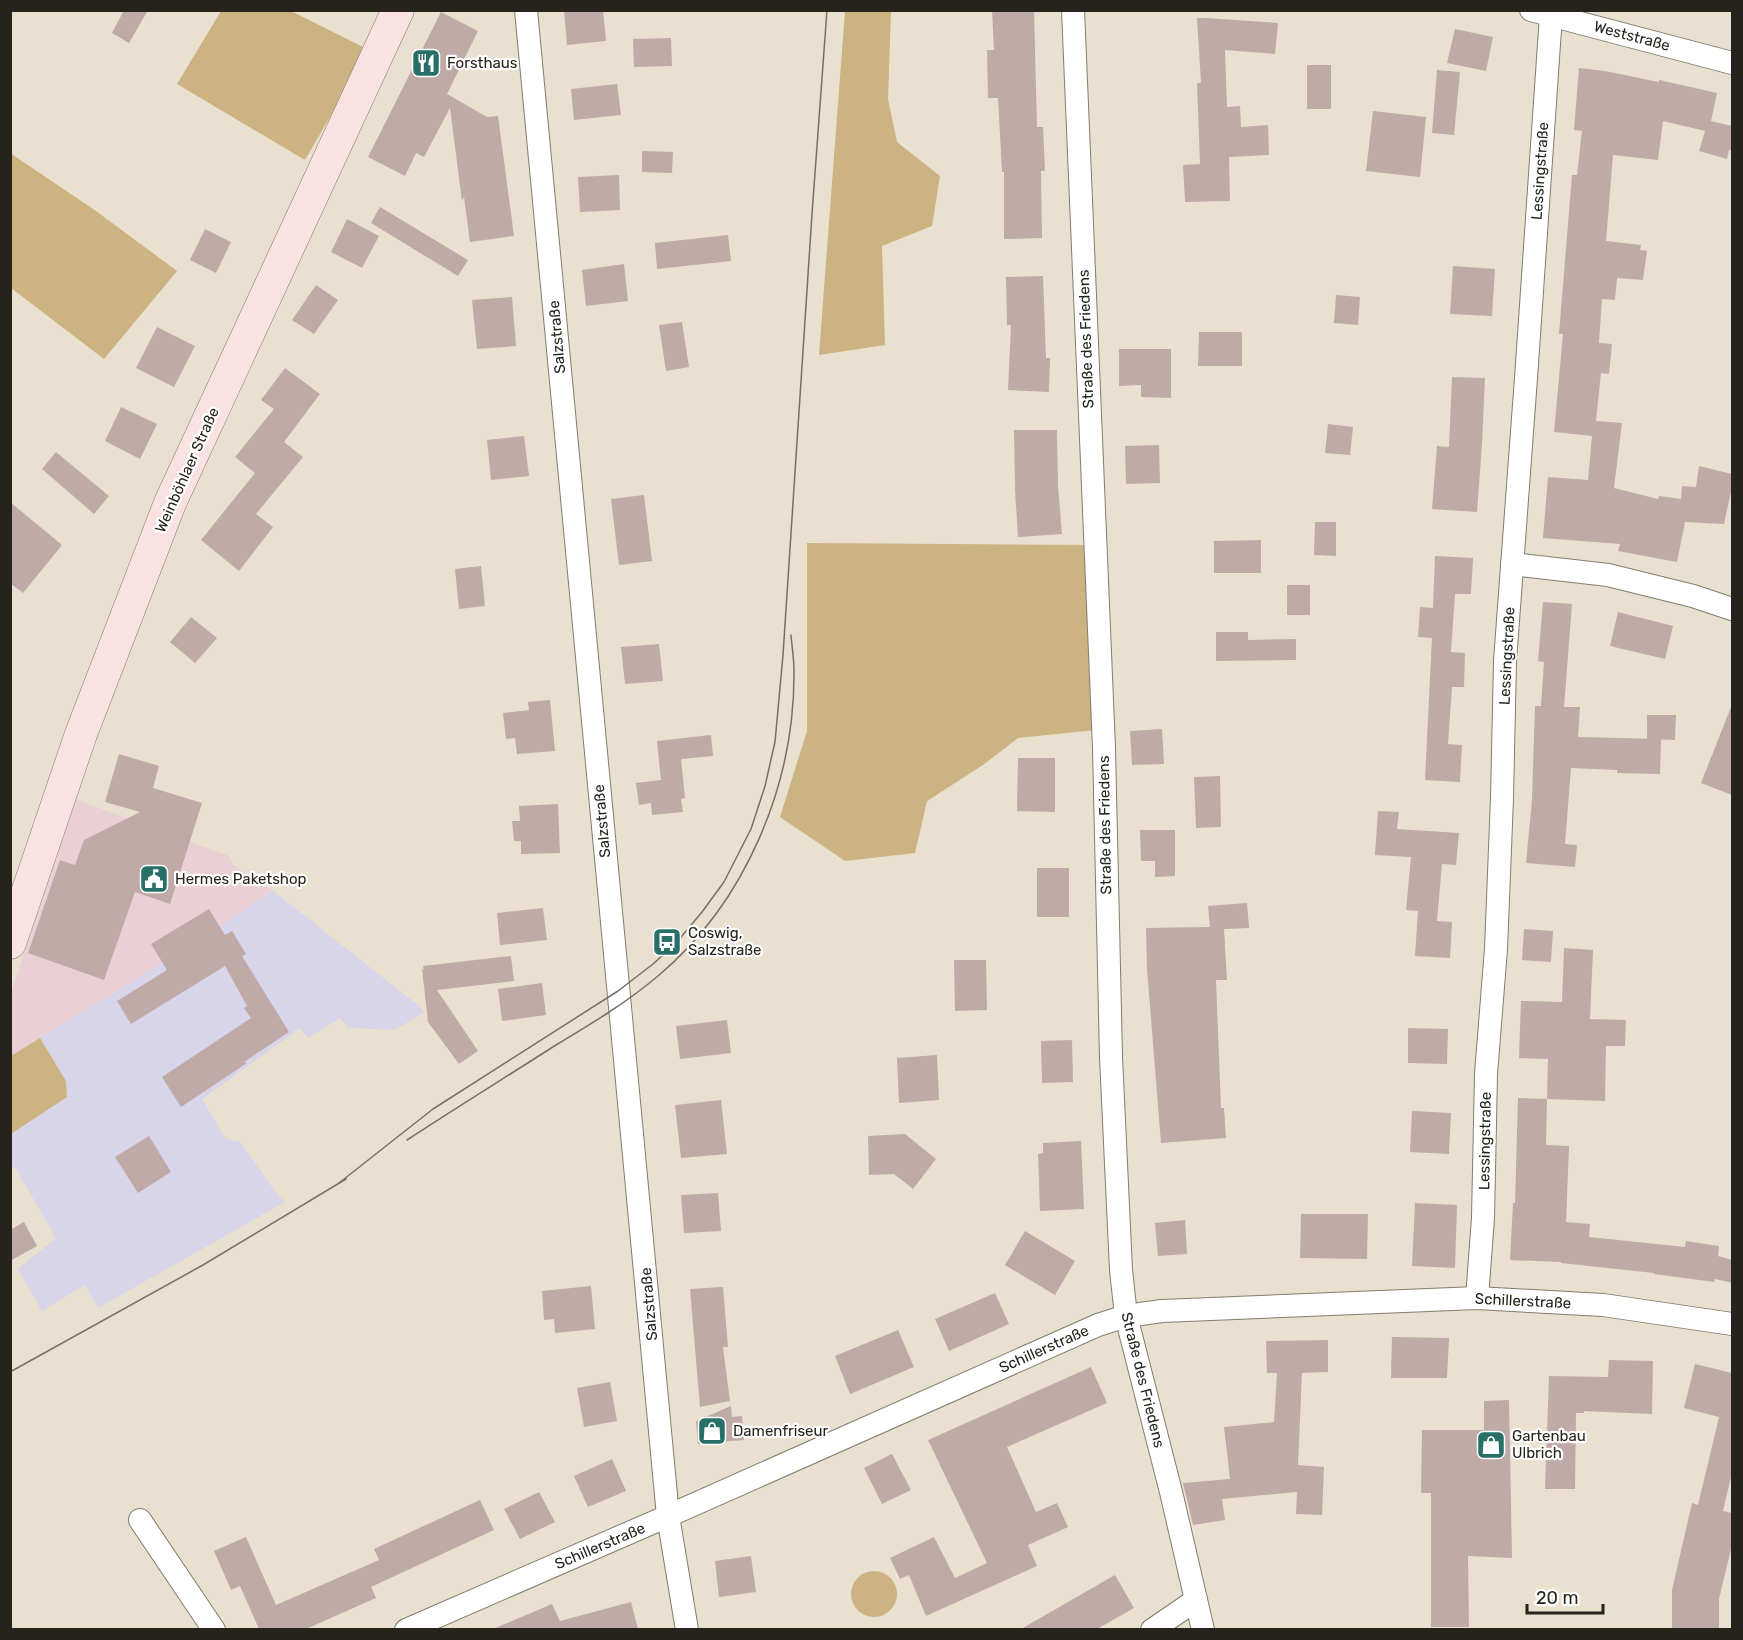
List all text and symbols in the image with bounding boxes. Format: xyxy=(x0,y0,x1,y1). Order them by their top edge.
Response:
street label: Weststraße xyxy=(1592,17,1672,55)
restaurant icon: Forsthaus xyxy=(410,47,442,79)
place label: Forsthaus xyxy=(447,54,518,72)
street label: Lessingstraße xyxy=(1528,121,1552,221)
street label: Straße des Friedens xyxy=(1075,269,1097,409)
street label: Salzstraße xyxy=(545,300,569,374)
street label: Weinböhlaer Straße xyxy=(151,405,223,535)
street label: Lessingstraße xyxy=(1495,606,1519,706)
street label: Straße des Friedens xyxy=(1095,755,1115,895)
street label: Salzstraße xyxy=(590,784,614,858)
public building icon: Hermes Paketshop xyxy=(138,863,170,895)
place label: Hermes Paketshop xyxy=(175,870,307,888)
place label: Coswig, Salzstraße xyxy=(688,924,762,959)
bus stop icon: Coswig, Salzstraße xyxy=(651,926,683,958)
street label: Lessingstraße xyxy=(1475,1092,1495,1190)
street label: Salzstraße xyxy=(637,1267,661,1341)
street label: Schillerstraße xyxy=(1474,1289,1572,1313)
street label: Straße des Friedens xyxy=(1117,1310,1169,1450)
street label: Schillerstraße xyxy=(996,1321,1092,1377)
shop icon: Damenfriseur xyxy=(696,1415,728,1447)
place label: Damenfriseur xyxy=(733,1422,829,1440)
place label: Gartenbau Ulbrich xyxy=(1512,1427,1586,1462)
shop icon: Gartenbau Ulbrich xyxy=(1475,1429,1507,1461)
street label: Schillerstraße xyxy=(552,1519,648,1573)
scale bar xyxy=(1527,1577,1604,1615)
text: 20 m xyxy=(1536,1587,1578,1609)

